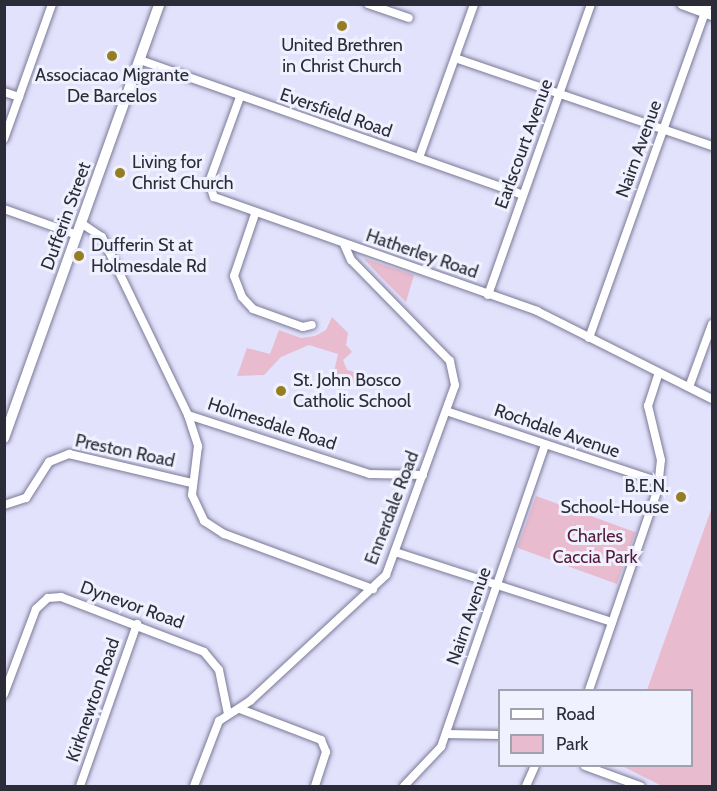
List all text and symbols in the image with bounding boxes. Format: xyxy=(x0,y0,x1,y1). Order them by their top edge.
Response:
marker: United Brethren in Christ Church xyxy=(335,19,349,33)
place label: United Brethren in Christ Church xyxy=(281,35,403,78)
marker: Associacao Migrante De Barcelos xyxy=(105,49,119,63)
place label: Associacao Migrante De Barcelos xyxy=(35,65,189,107)
street label: Earlscourt Avenue xyxy=(491,76,557,212)
street label: Eversfield Road xyxy=(277,84,395,142)
street label: Nairn Avenue xyxy=(611,97,667,201)
place label: Living for Christ Church xyxy=(132,152,234,195)
street label: Dufferin Street xyxy=(36,159,96,273)
marker: Living for Christ Church xyxy=(113,166,127,180)
street label: Hatherley Road xyxy=(363,225,481,283)
place label: Dufferin St at Holmesdale Rd xyxy=(91,235,207,278)
marker: Dufferin St at Holmesdale Rd xyxy=(72,249,86,263)
place label: St. John Bosco Catholic School xyxy=(293,370,411,412)
marker: St. John Bosco Catholic School xyxy=(274,384,288,398)
street label: Holmesdale Road xyxy=(205,393,339,455)
street label: Rochdale Avenue xyxy=(491,399,623,463)
street label: Preston Road xyxy=(73,430,177,472)
street label: Ennerdale Road xyxy=(360,448,424,568)
place label: B.E.N. School-House xyxy=(560,476,669,518)
marker: B.E.N. School-House xyxy=(674,490,688,504)
park label: Charles Caccia Park xyxy=(553,526,637,568)
street label: Nairn Avenue xyxy=(442,564,496,668)
street label: Dynevor Road xyxy=(77,576,187,634)
street label: Kirknewton Road xyxy=(62,635,124,765)
legend xyxy=(498,689,693,767)
text: Road xyxy=(556,703,595,725)
text: Park xyxy=(556,733,588,755)

